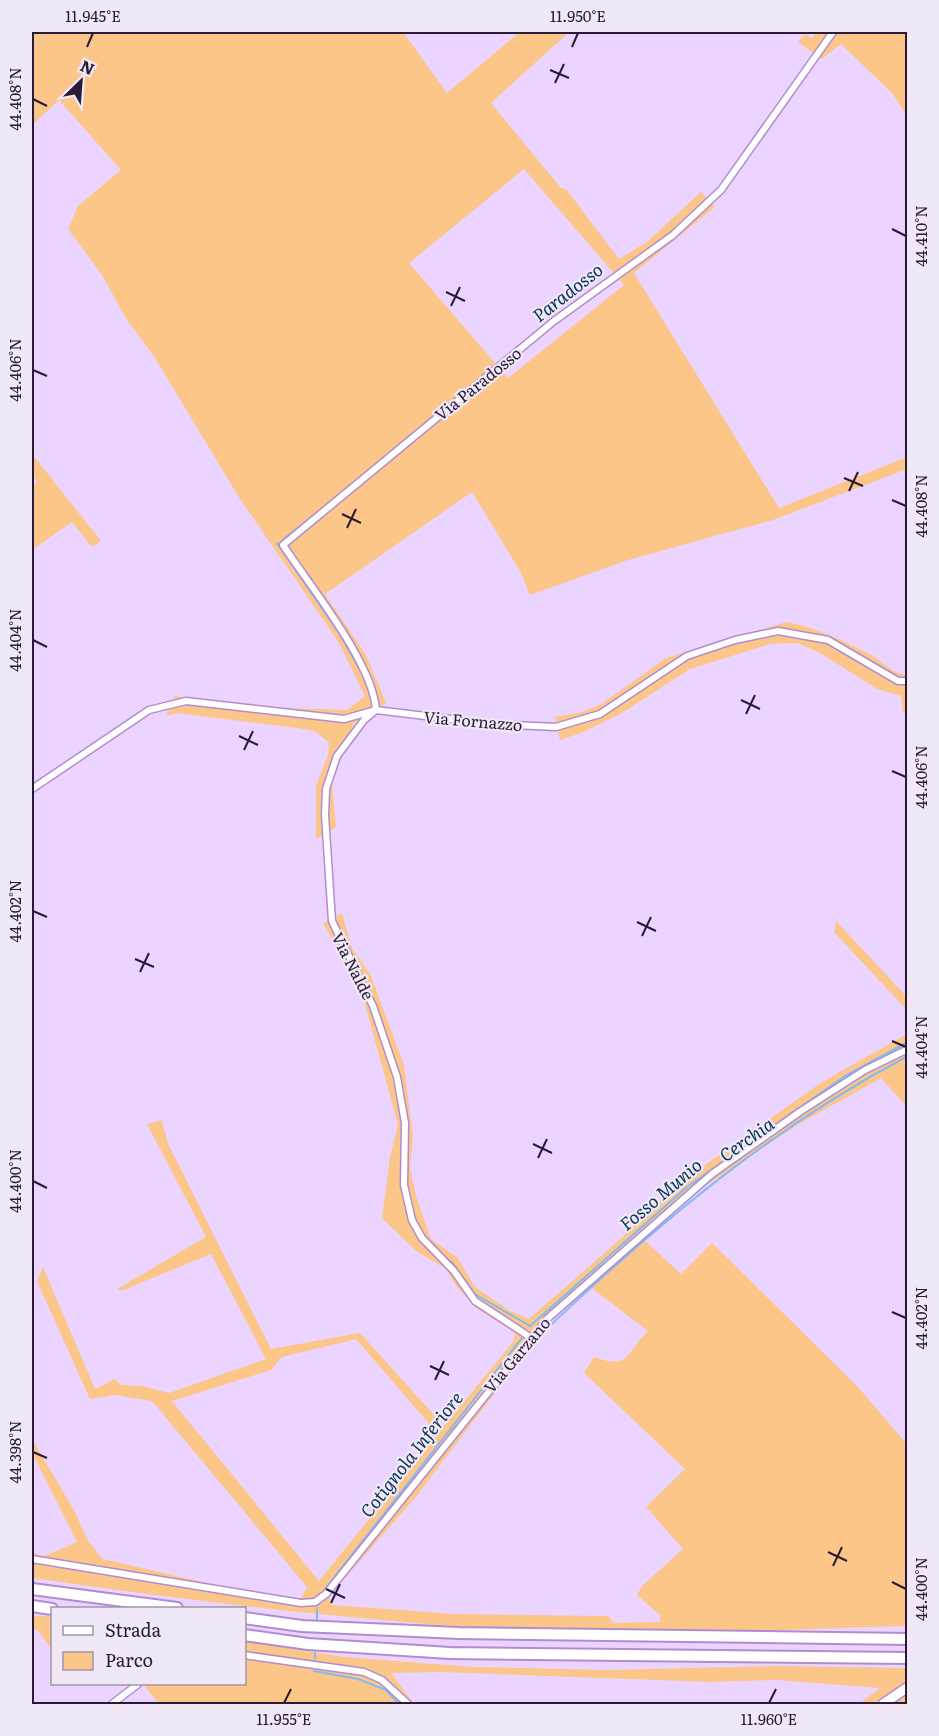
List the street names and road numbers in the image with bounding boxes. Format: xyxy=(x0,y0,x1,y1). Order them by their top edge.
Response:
street label: Via Paradosso xyxy=(429,341,526,426)
street label: Via Fornazzo xyxy=(423,704,523,736)
street label: Via Nalde xyxy=(327,928,381,1004)
street label: Via Garzano xyxy=(477,1311,555,1398)

